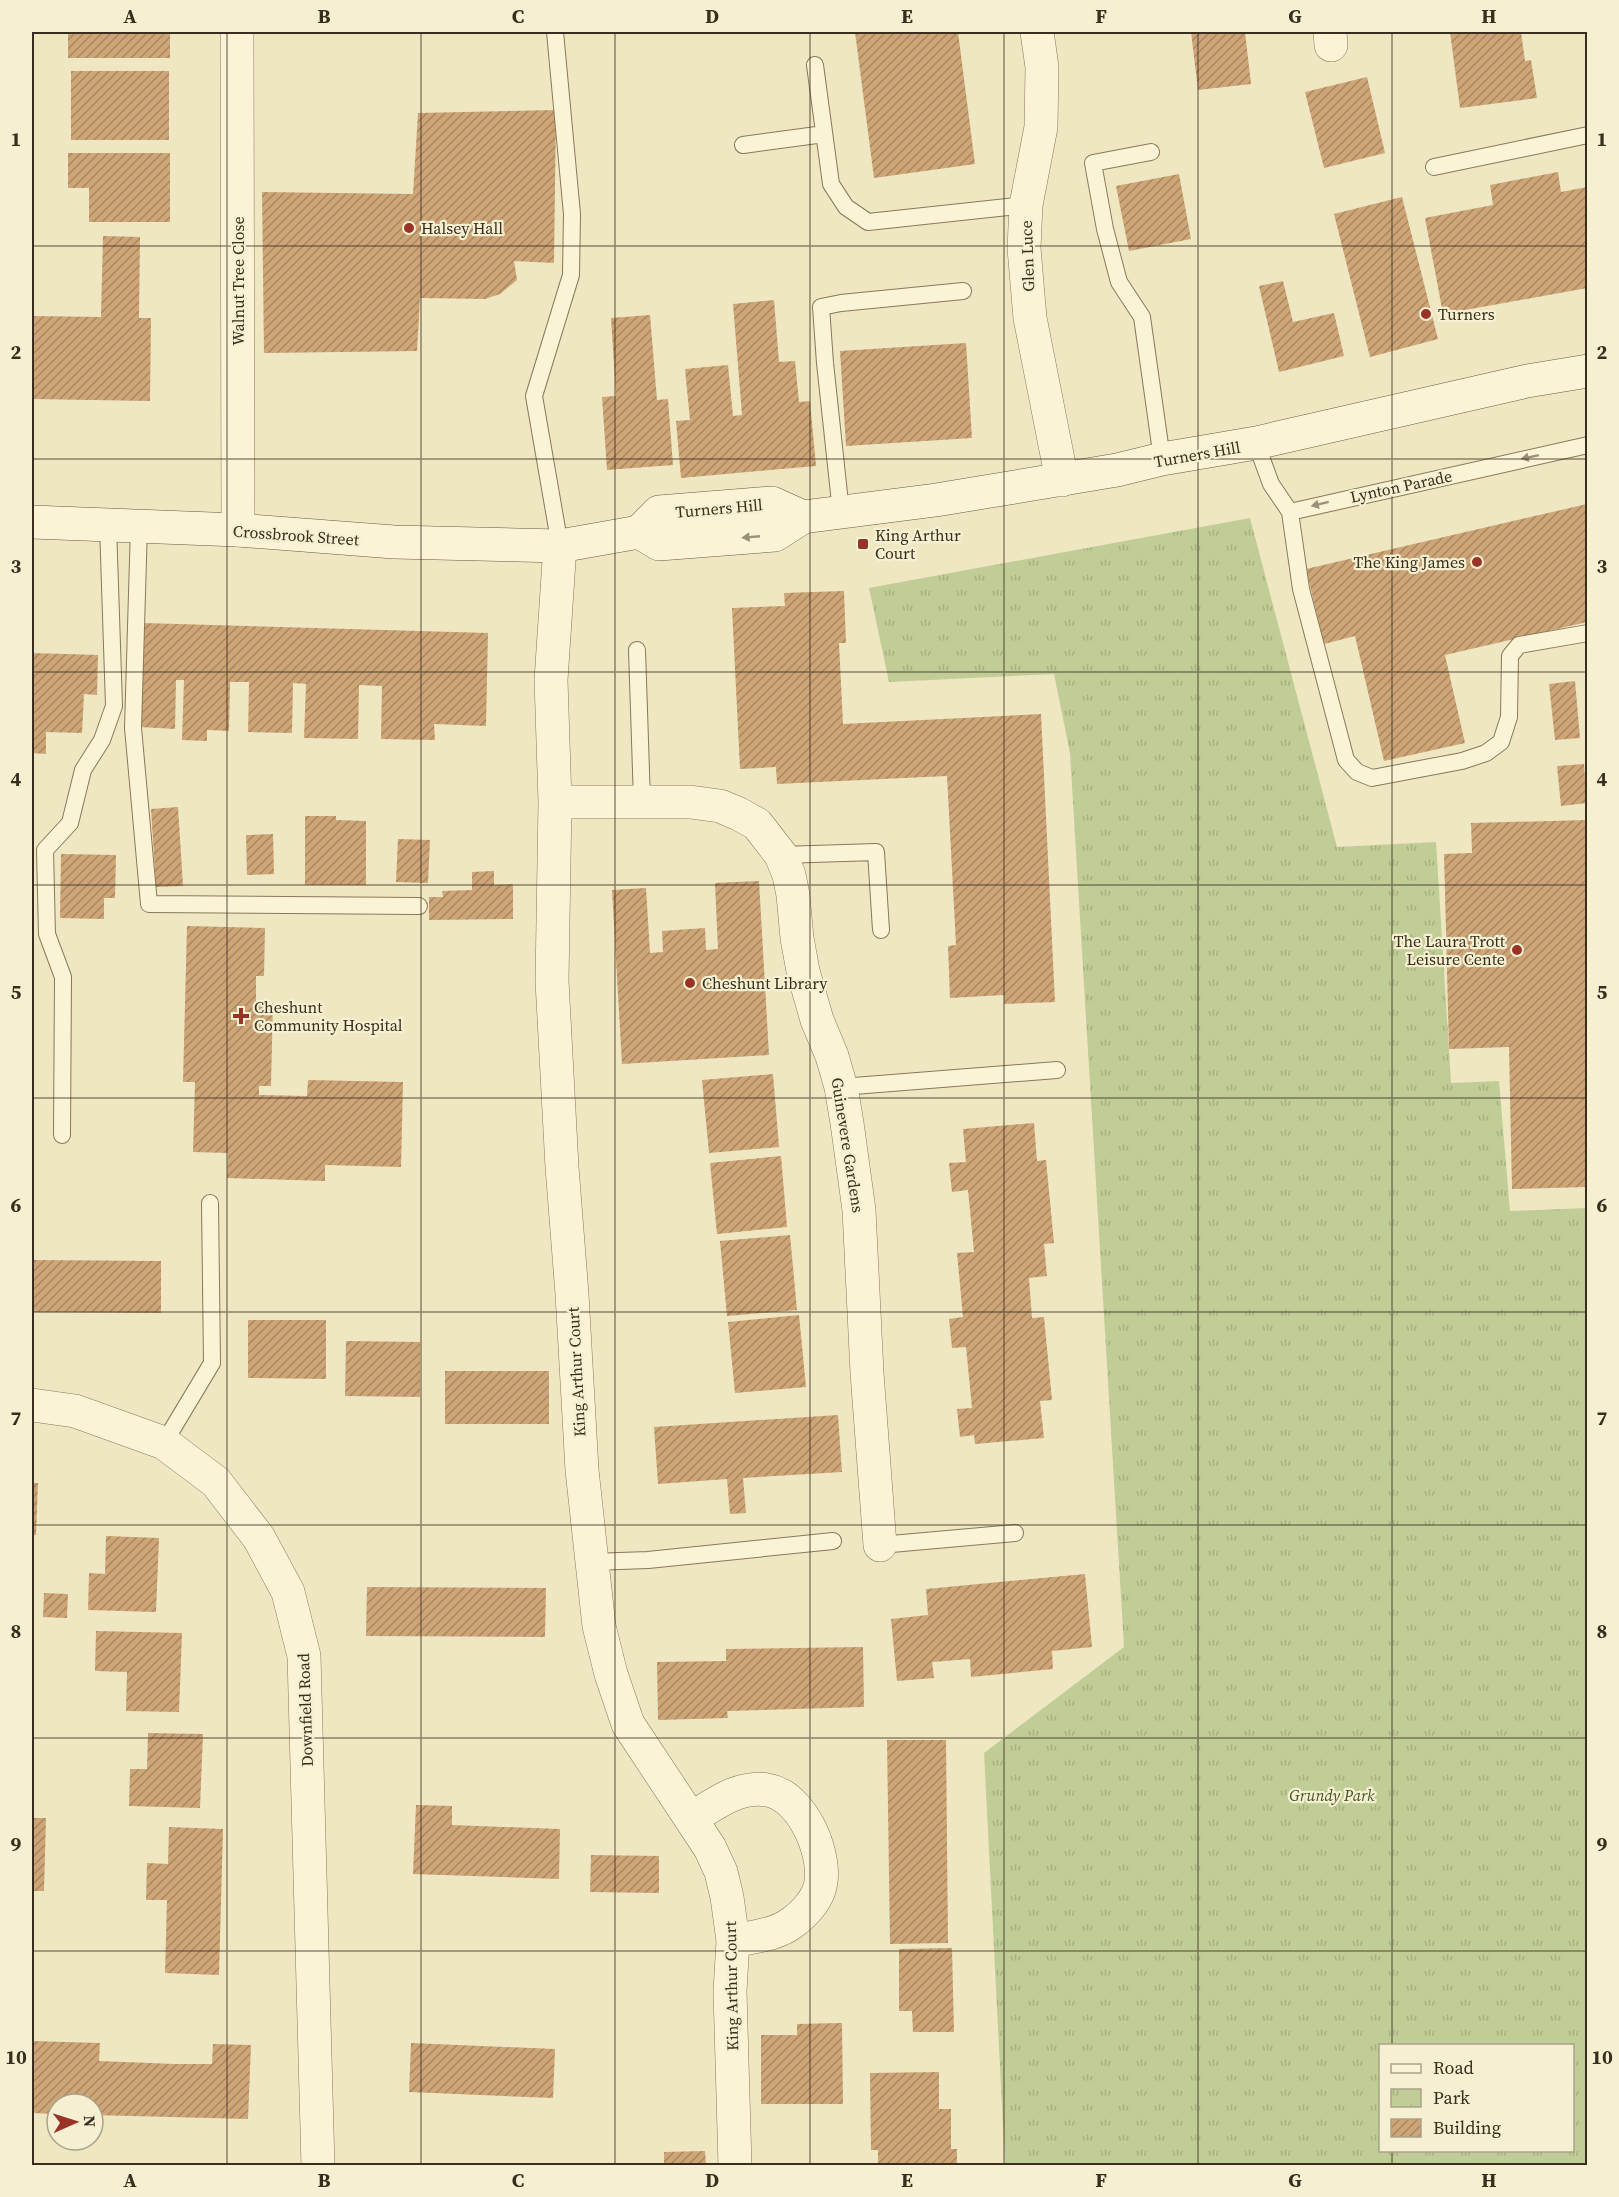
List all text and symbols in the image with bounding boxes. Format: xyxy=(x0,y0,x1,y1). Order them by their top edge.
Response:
text: A xyxy=(123,2,137,30)
text: B xyxy=(317,2,331,30)
text: C xyxy=(512,2,524,30)
text: D xyxy=(705,2,719,30)
text: E xyxy=(901,2,913,30)
text: F xyxy=(1095,2,1107,30)
text: G xyxy=(1288,2,1302,30)
text: H xyxy=(1481,2,1497,30)
text: 1 xyxy=(11,125,21,153)
text: 1 xyxy=(1597,125,1607,153)
street label: Walnut Tree Close xyxy=(227,216,249,346)
place label: Halsey Hall xyxy=(421,217,503,239)
street label: Glen Luce xyxy=(1015,220,1039,292)
marker: Halsey Hall xyxy=(402,221,416,235)
place label: Turners xyxy=(1438,303,1495,325)
marker: Turners xyxy=(1419,307,1433,321)
text: 2 xyxy=(11,338,22,366)
text: 2 xyxy=(1597,338,1608,366)
street label: Turners Hill xyxy=(1152,436,1242,472)
one-way arrow xyxy=(1521,453,1540,462)
street label: Lynton Parade xyxy=(1348,464,1454,508)
street label: Turners Hill xyxy=(674,493,764,523)
one-way arrow xyxy=(1310,500,1329,510)
street label: Crossbrook Street xyxy=(232,520,361,550)
place label: King Arthur Court xyxy=(875,524,961,564)
one-way arrow xyxy=(741,532,760,542)
marker: King Arthur Court xyxy=(856,537,870,551)
place label: The King James xyxy=(1354,551,1465,573)
text: 3 xyxy=(11,552,22,580)
text: 3 xyxy=(1597,552,1608,580)
marker: The King James xyxy=(1470,555,1484,569)
text: 4 xyxy=(11,765,22,793)
text: 4 xyxy=(1597,765,1608,793)
place label: The Laura Trott Leisure Cente xyxy=(1394,930,1506,970)
marker: The Laura Trott Leisure Cente xyxy=(1510,943,1524,957)
place label: Cheshunt Library xyxy=(702,972,828,994)
marker: Cheshunt Library xyxy=(683,976,697,990)
text: 5 xyxy=(11,978,22,1006)
text: 5 xyxy=(1597,978,1608,1006)
place label: Cheshunt Community Hospital xyxy=(254,996,403,1036)
marker: Cheshunt Community Hospital xyxy=(232,1007,250,1025)
street label: Guinevere Gardens xyxy=(826,1076,870,1214)
text: 6 xyxy=(11,1191,22,1219)
text: 6 xyxy=(1597,1191,1608,1219)
street label: King Arthur Court xyxy=(562,1306,590,1437)
text: 7 xyxy=(11,1404,22,1432)
text: 7 xyxy=(1597,1404,1608,1432)
text: 8 xyxy=(11,1617,21,1645)
text: 8 xyxy=(1597,1617,1607,1645)
street label: Downfield Road xyxy=(292,1653,318,1767)
park label: Grundy Park xyxy=(1289,1784,1375,1806)
text: 9 xyxy=(11,1830,22,1858)
text: 9 xyxy=(1597,1830,1608,1858)
street label: King Arthur Court xyxy=(719,1920,743,2051)
text: 10 xyxy=(5,2043,27,2071)
text: 10 xyxy=(1591,2043,1613,2071)
legend xyxy=(1379,2044,1574,2152)
text: Road xyxy=(1433,2055,1474,2080)
text: Park xyxy=(1433,2085,1470,2110)
north arrow xyxy=(45,2092,105,2152)
text: N xyxy=(79,2115,101,2128)
text: Building xyxy=(1433,2115,1501,2140)
text: A xyxy=(123,2166,137,2194)
text: B xyxy=(317,2166,331,2194)
text: C xyxy=(512,2166,524,2194)
text: D xyxy=(705,2166,719,2194)
text: E xyxy=(901,2166,913,2194)
text: F xyxy=(1095,2166,1107,2194)
text: G xyxy=(1288,2166,1302,2194)
text: H xyxy=(1481,2166,1497,2194)

